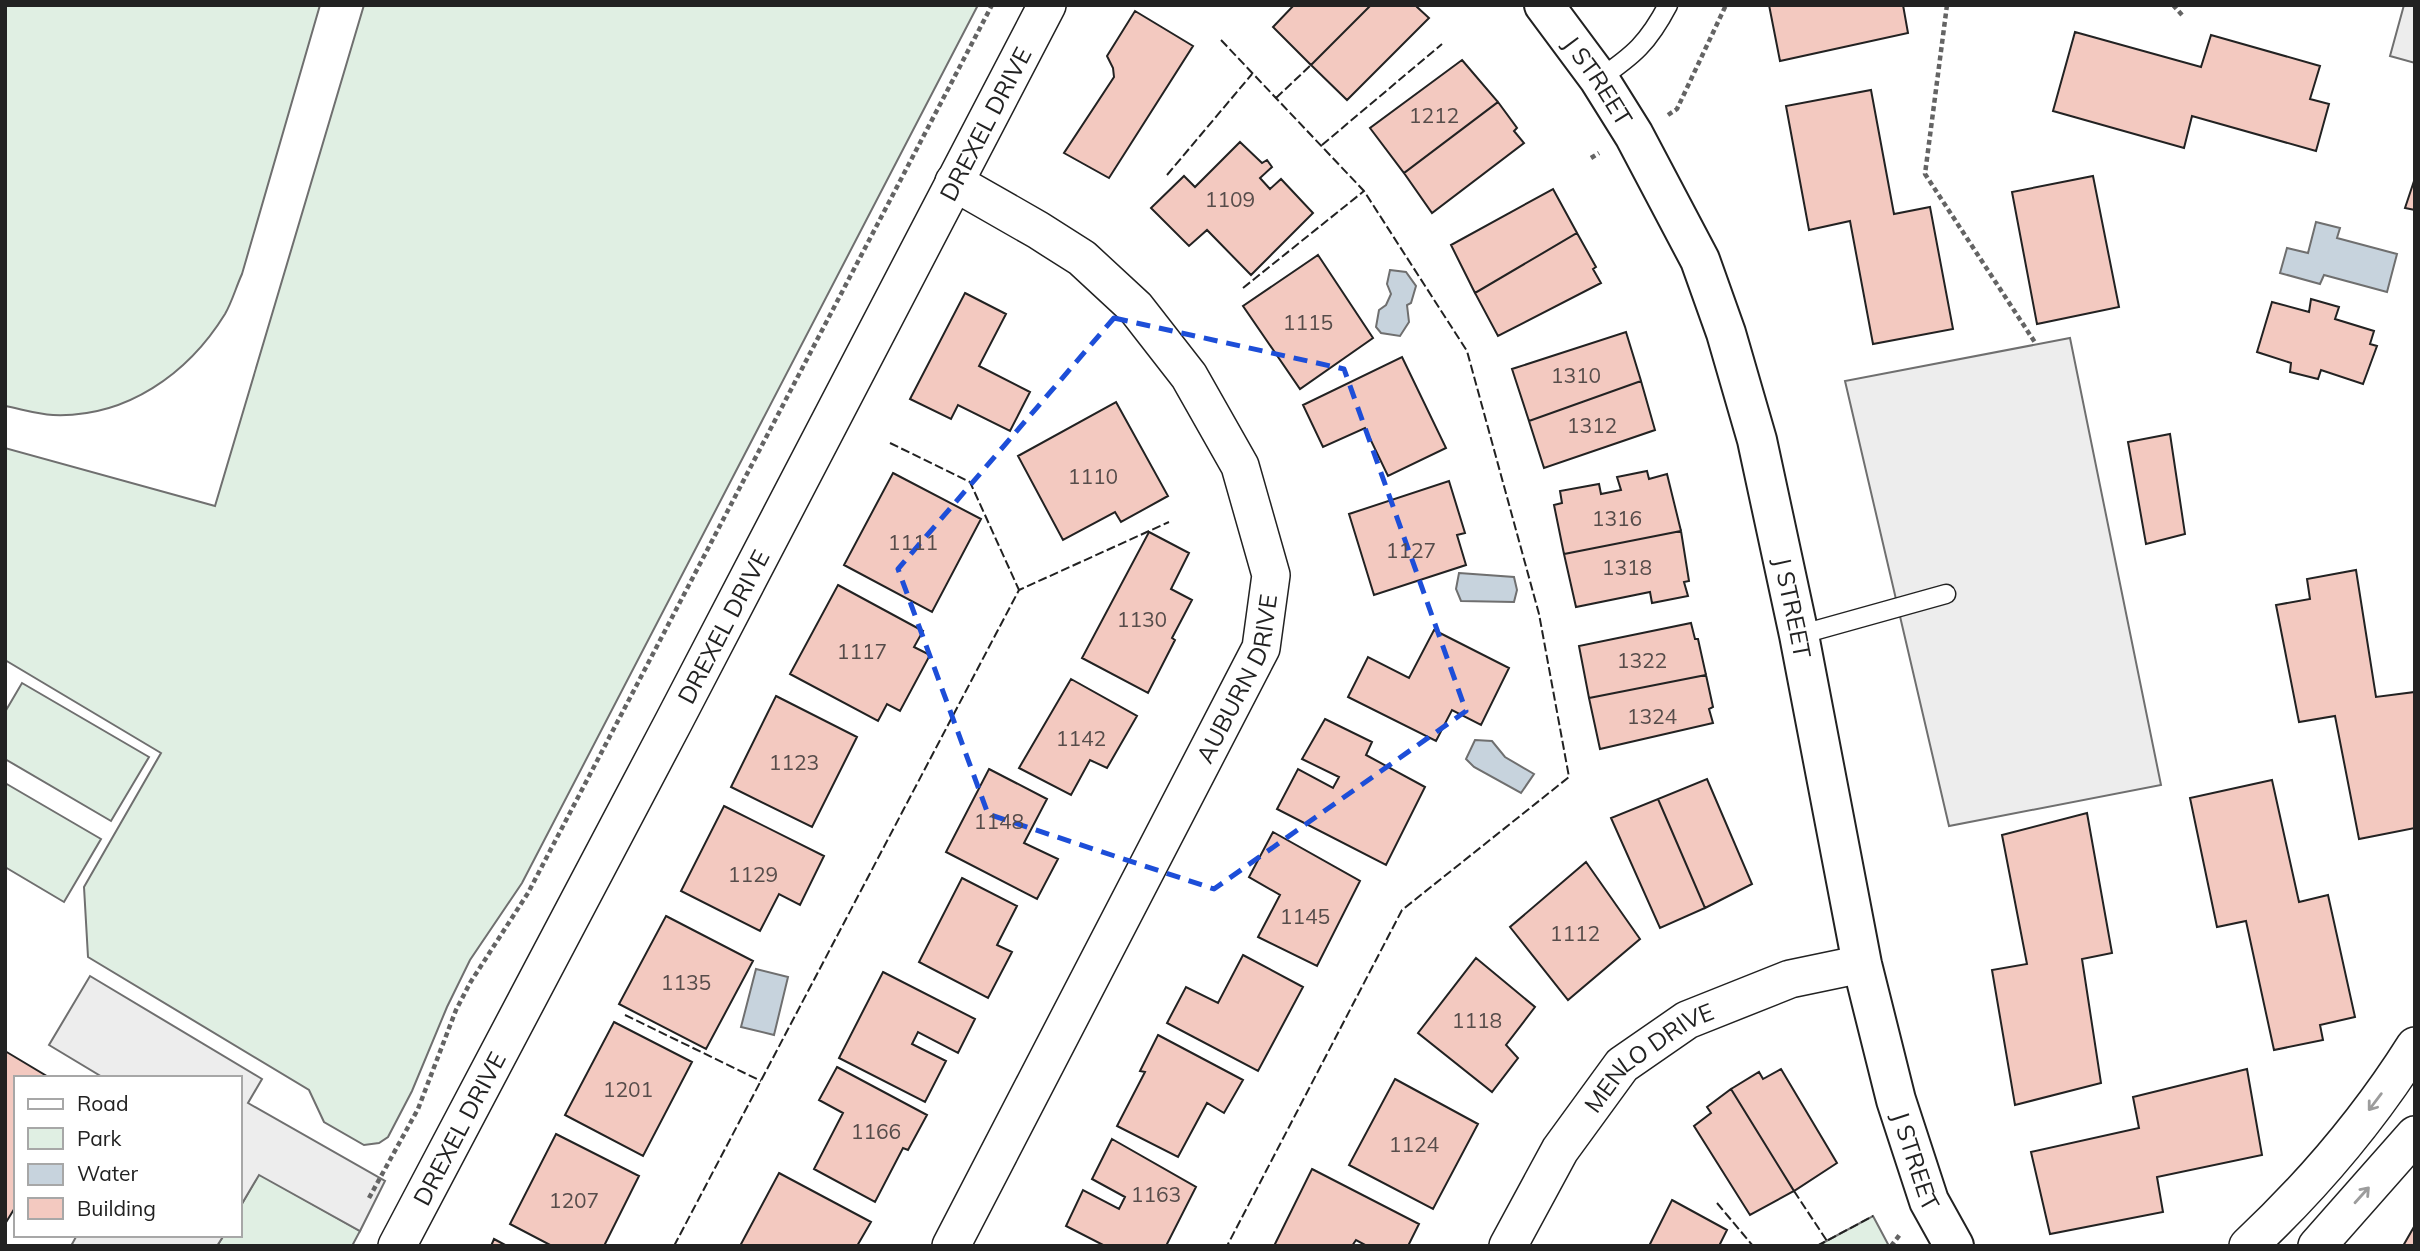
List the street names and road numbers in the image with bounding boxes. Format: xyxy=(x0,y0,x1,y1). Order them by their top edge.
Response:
street label: J STREET xyxy=(1557,30,1640,131)
street label: DREXEL DRIVE xyxy=(933,42,1038,206)
street label: DREXEL DRIVE xyxy=(671,545,776,709)
street label: J STREET xyxy=(1768,555,1818,661)
street label: AUBURN DRIVE xyxy=(1189,592,1283,768)
street label: MENLO DRIVE xyxy=(1577,996,1718,1118)
street label: DREXEL DRIVE xyxy=(406,1047,512,1210)
street label: J STREET xyxy=(1886,1107,1947,1216)

